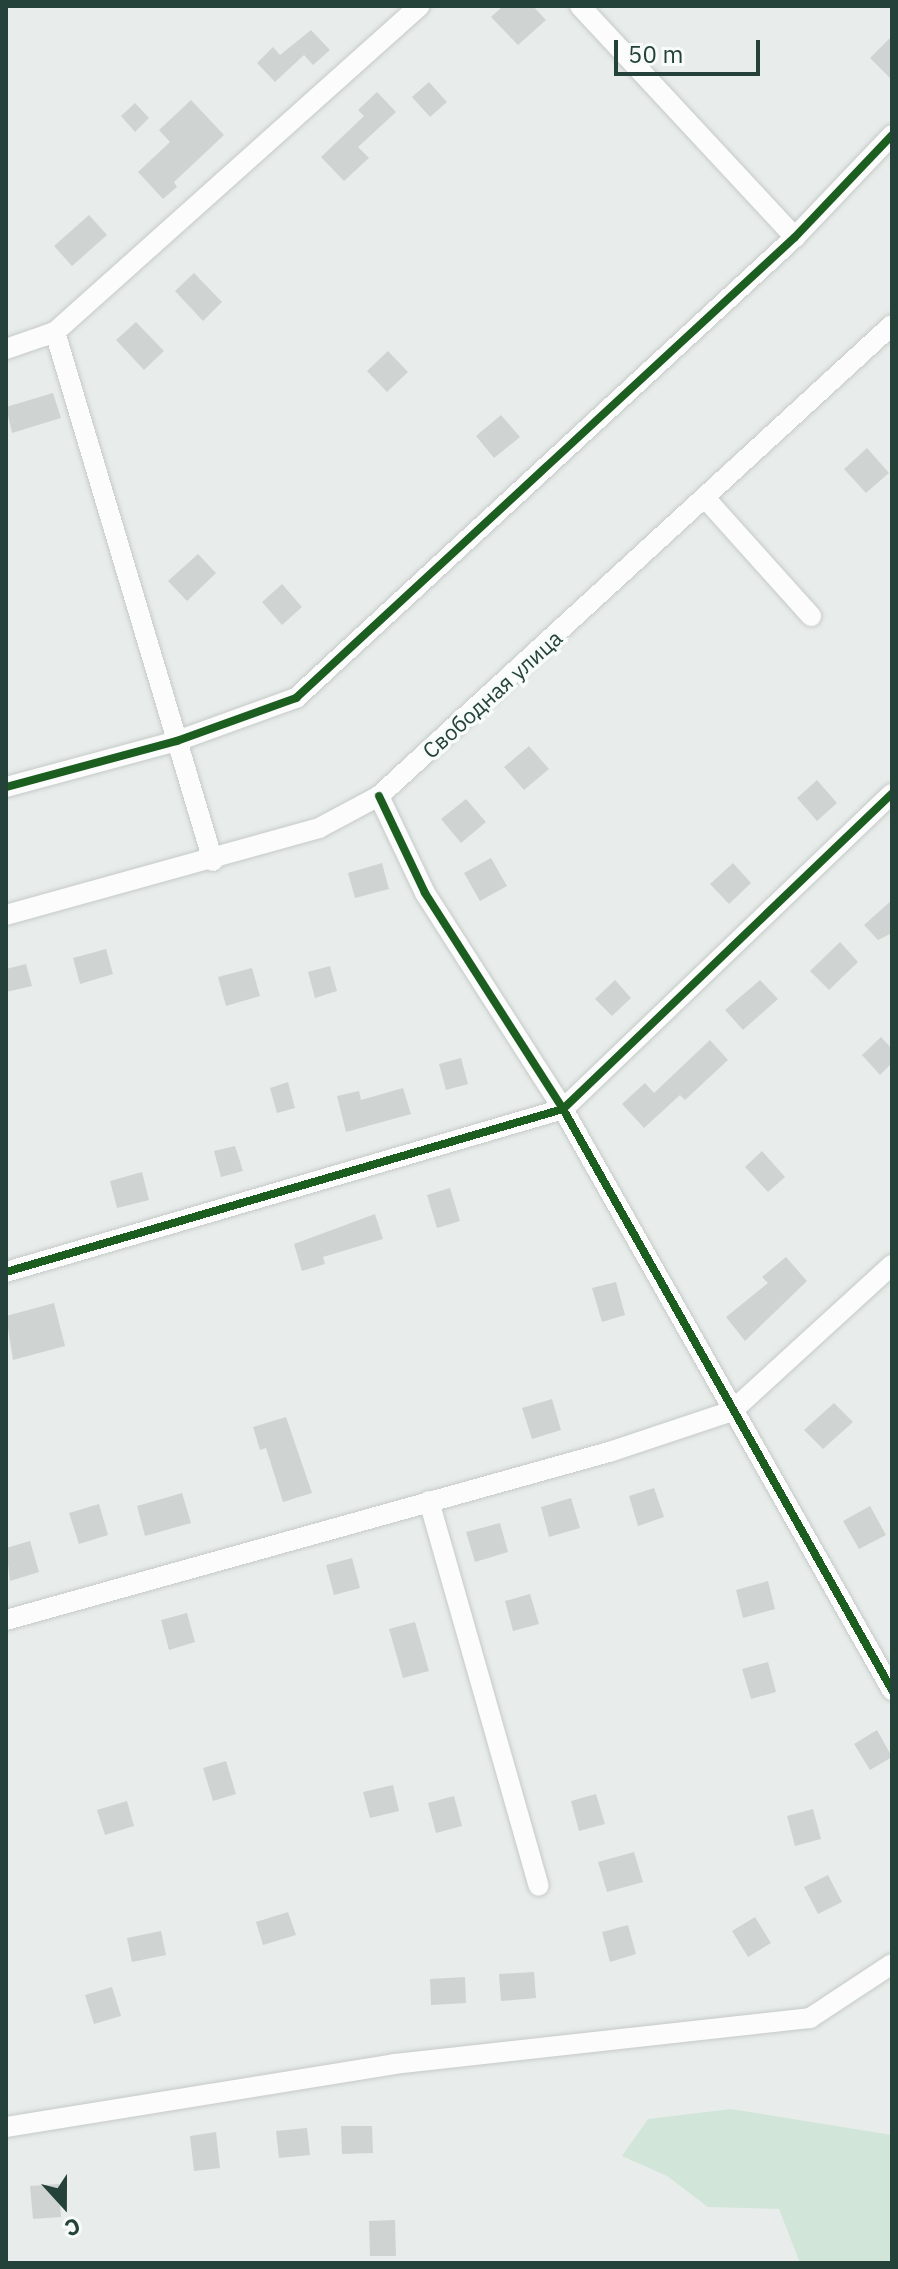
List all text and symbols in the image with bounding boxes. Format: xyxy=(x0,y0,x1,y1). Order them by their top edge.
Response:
scale bar xyxy=(618,24,764,74)
text: 50 m xyxy=(628,38,683,70)
street label: Свободная улица xyxy=(417,624,567,764)
north arrow xyxy=(24,2165,104,2245)
text: С xyxy=(61,2212,85,2244)

